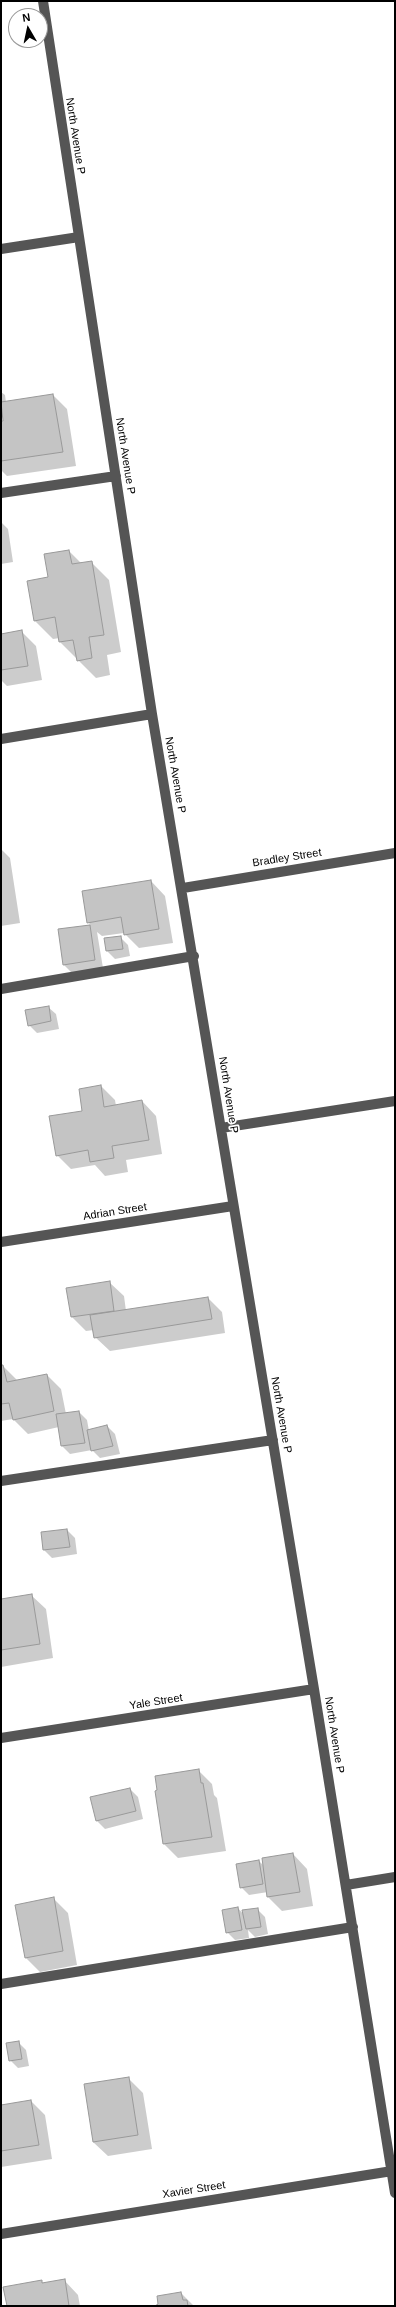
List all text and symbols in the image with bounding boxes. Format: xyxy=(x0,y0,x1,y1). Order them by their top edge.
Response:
north arrow xyxy=(8,8,48,48)
text: N xyxy=(21,11,31,24)
street label: North Avenue P xyxy=(62,97,88,175)
street label: North Avenue P xyxy=(112,417,138,495)
street label: North Avenue P xyxy=(162,736,188,814)
street label: Bradley Street xyxy=(252,846,322,870)
street label: North Avenue P xyxy=(215,1056,241,1134)
street label: Adrian Street xyxy=(82,1200,148,1224)
street label: North Avenue P xyxy=(268,1376,294,1454)
street label: Yale Street xyxy=(128,1691,184,1713)
street label: North Avenue P xyxy=(321,1696,347,1774)
street label: Xavier Street xyxy=(162,2179,226,2201)

